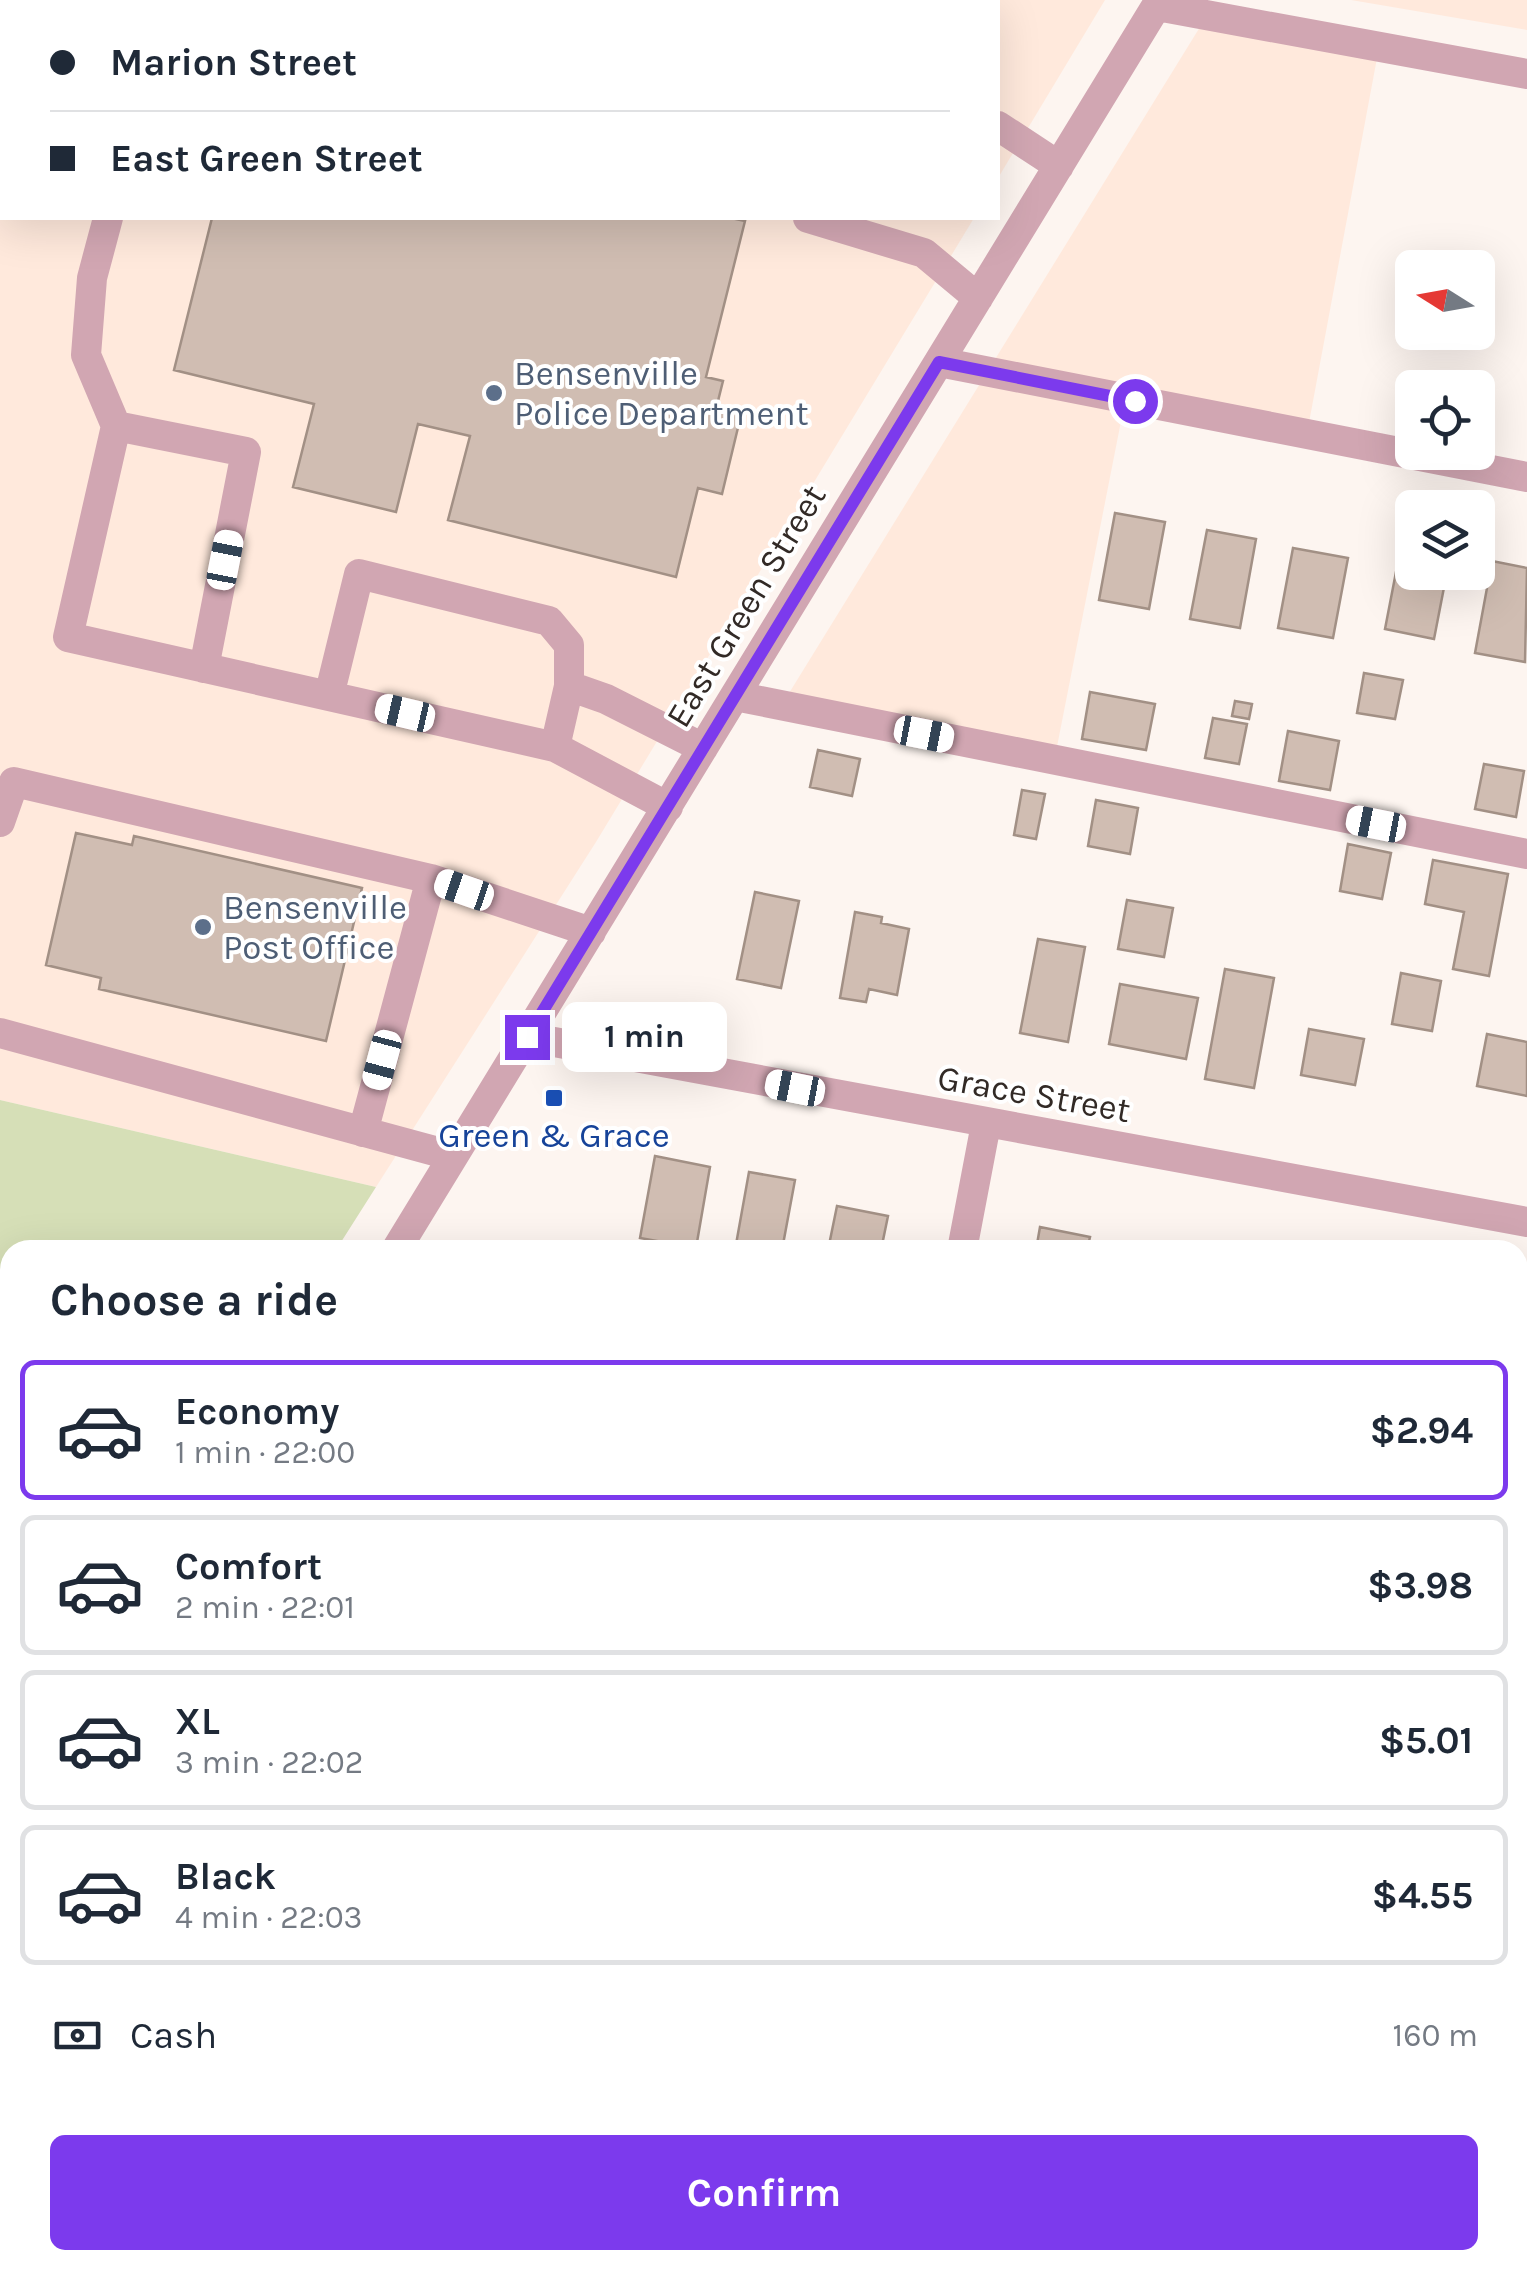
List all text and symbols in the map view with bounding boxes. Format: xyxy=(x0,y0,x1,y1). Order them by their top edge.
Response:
text: Marion Street xyxy=(110,40,357,85)
text: East Green Street xyxy=(110,136,423,181)
north arrow xyxy=(1395,250,1495,350)
map controls xyxy=(1395,250,1495,590)
place label: Bensenville Police Department xyxy=(514,353,809,434)
button: locate xyxy=(1395,370,1495,470)
route start xyxy=(1113,379,1158,424)
marker: Bensenville Police Department xyxy=(483,382,505,404)
street label: East Green Street xyxy=(657,477,835,735)
button: layers xyxy=(1395,490,1495,590)
car xyxy=(205,528,245,592)
car xyxy=(372,692,438,734)
car xyxy=(892,714,956,754)
car xyxy=(1344,804,1408,844)
car xyxy=(431,866,497,914)
place label: Bensenville Post Office xyxy=(223,887,407,968)
marker: Bensenville Post Office xyxy=(192,916,214,938)
callout: 1 min xyxy=(562,1002,727,1072)
route end xyxy=(505,1015,550,1060)
text: 1 min xyxy=(604,1018,685,1055)
car xyxy=(360,1027,404,1093)
street label: Grace Street xyxy=(934,1057,1134,1131)
car xyxy=(763,1068,827,1108)
marker: Green & Grace xyxy=(543,1087,565,1109)
place label: Green & Grace xyxy=(438,1115,670,1156)
text: Choose a ride xyxy=(50,1274,338,1326)
icon: car xyxy=(55,1385,145,1475)
text: Economy xyxy=(175,1389,339,1434)
text: $2.94 xyxy=(1370,1408,1473,1453)
text: 1 min · 22:00 xyxy=(175,1434,355,1471)
icon: car xyxy=(55,1540,145,1630)
text: Comfort xyxy=(175,1544,322,1589)
text: $3.98 xyxy=(1367,1563,1473,1608)
text: 2 min · 22:01 xyxy=(175,1589,355,1626)
icon: car xyxy=(55,1695,145,1785)
text: XL xyxy=(175,1699,220,1744)
text: $5.01 xyxy=(1379,1718,1473,1763)
text: 3 min · 22:02 xyxy=(175,1744,363,1781)
icon: car xyxy=(55,1850,145,1940)
text: Black xyxy=(175,1854,276,1899)
text: $4.55 xyxy=(1372,1873,1473,1918)
text: 4 min · 22:03 xyxy=(175,1899,363,1936)
icon: cash xyxy=(50,2008,105,2063)
text: Cash xyxy=(130,2013,217,2058)
text: 160 m xyxy=(1393,2017,1478,2054)
button: Confirm xyxy=(50,2135,1478,2250)

